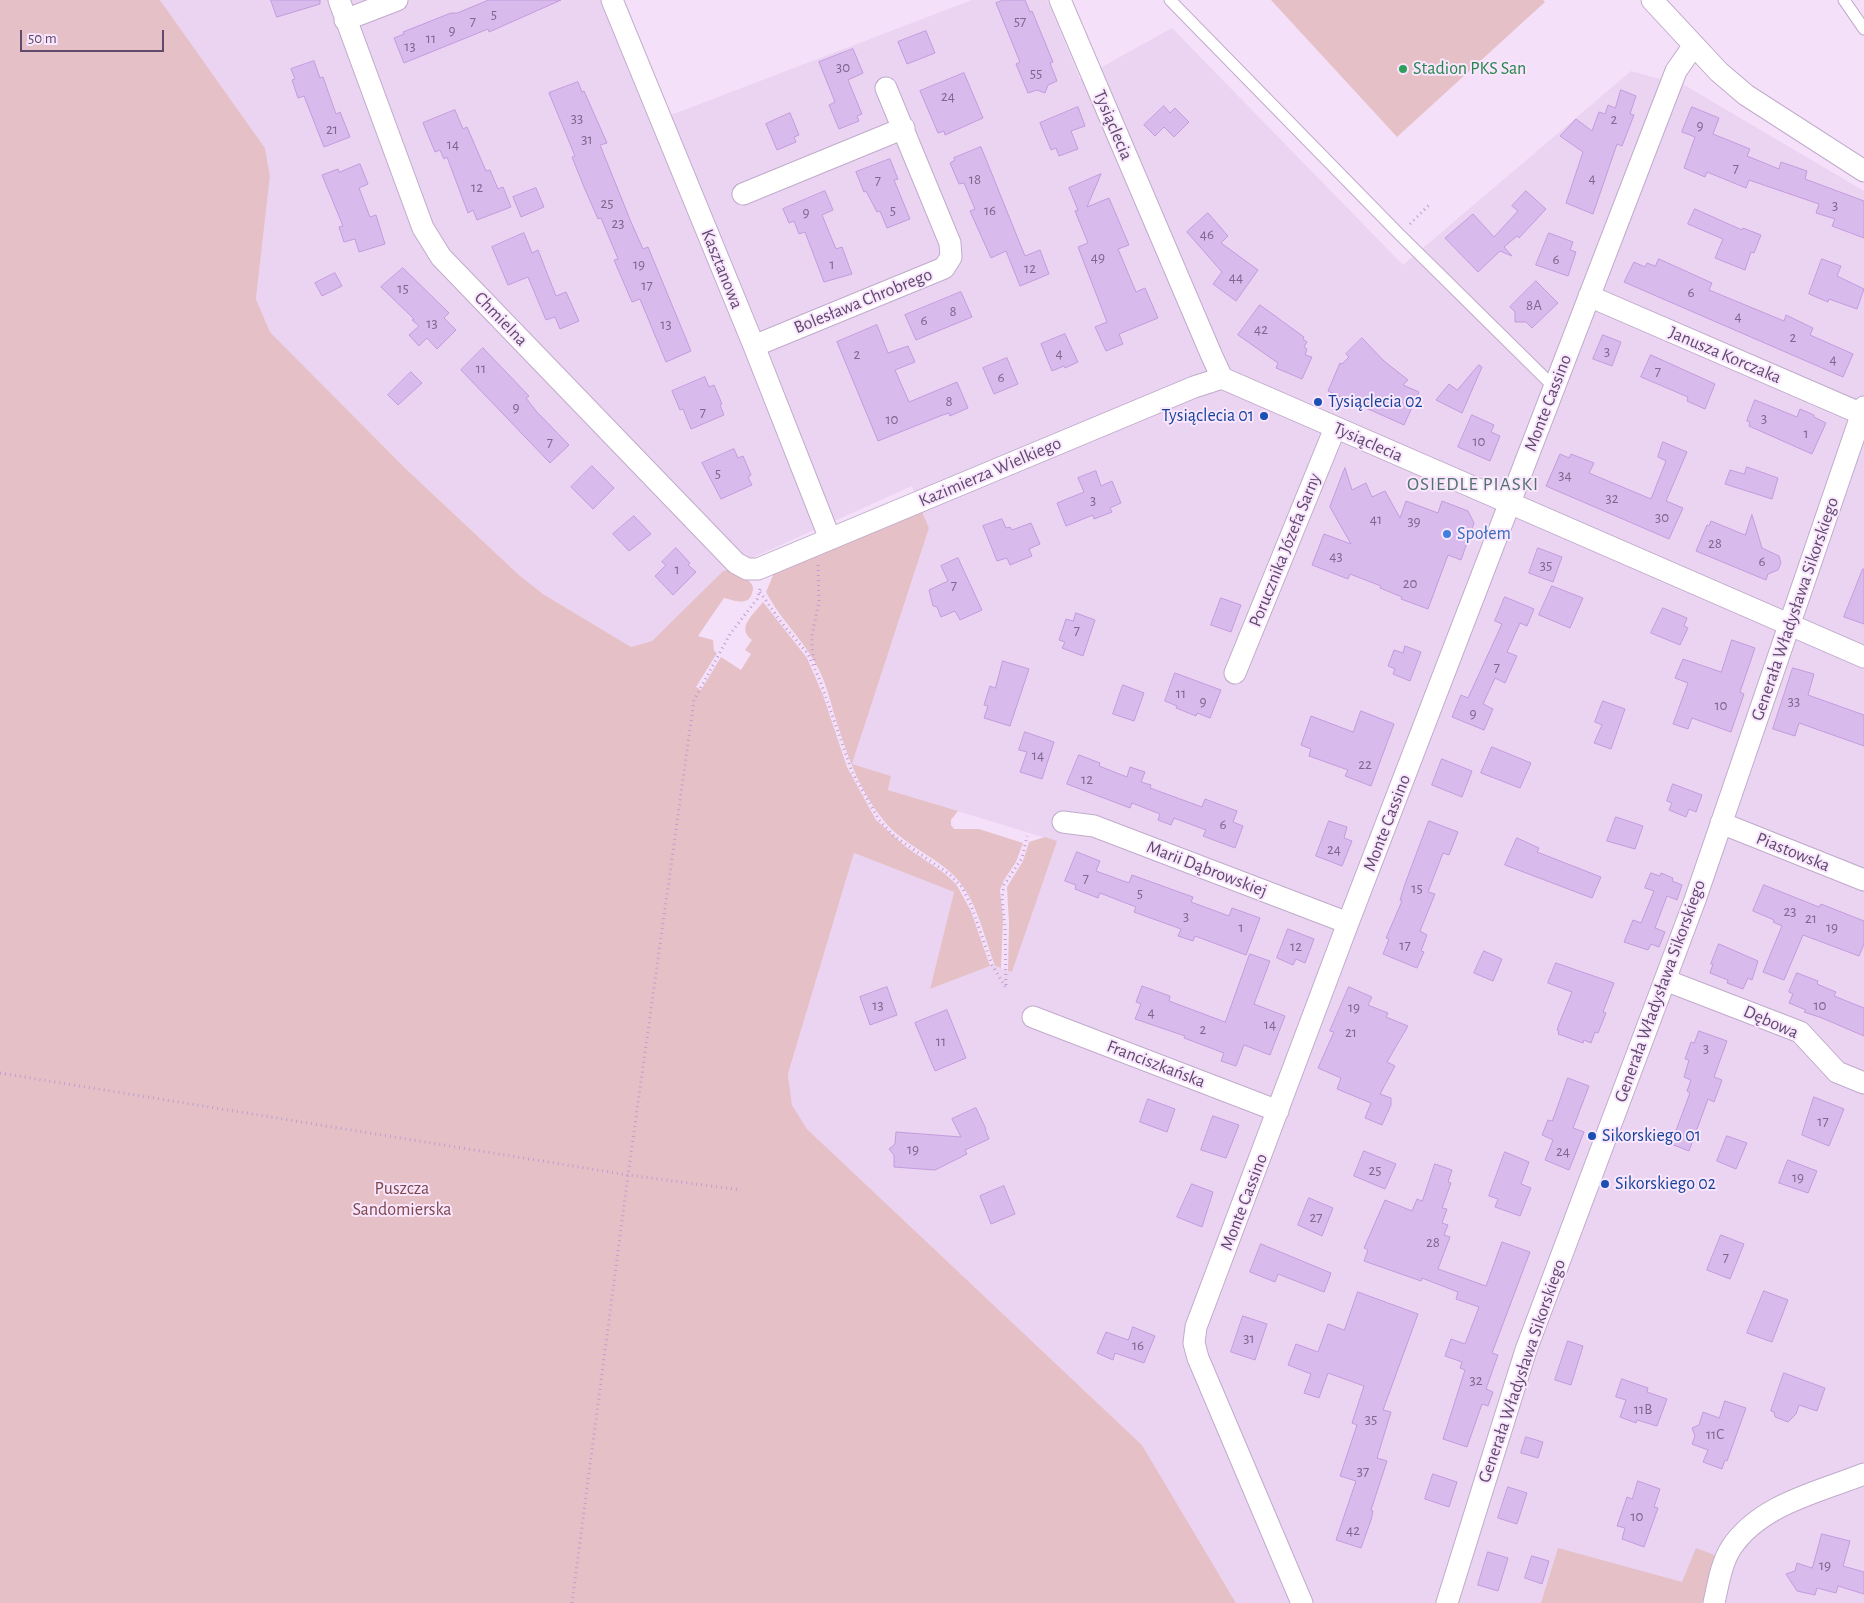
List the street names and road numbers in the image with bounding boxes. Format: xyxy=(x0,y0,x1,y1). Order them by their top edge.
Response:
street label: Tysiąclecia xyxy=(1089,87,1137,163)
street label: Kasztanowa xyxy=(696,226,748,312)
street label: Bolesława Chrobrego xyxy=(791,263,935,339)
street label: Chmielna xyxy=(470,287,532,351)
street label: Janusza Korczaka xyxy=(1666,322,1784,388)
street label: Monte Cassino xyxy=(1520,352,1576,454)
street label: Tysiąclecia xyxy=(1330,417,1406,467)
street label: Kazimierza Wielkiego xyxy=(915,432,1065,512)
street label: Porucznika Józefa Sarny xyxy=(1244,470,1326,630)
street label: Generała Władysława Sikorskiego xyxy=(1747,494,1843,724)
street label: Monte Cassino xyxy=(1359,772,1415,874)
street label: Piastowska xyxy=(1753,827,1833,877)
street label: Marii Dąbrowskiej xyxy=(1144,836,1270,902)
street label: Generała Władysława Sikorskiego xyxy=(1610,877,1710,1105)
street label: Dębowa xyxy=(1740,1000,1802,1044)
street label: Franciszkańska xyxy=(1104,1035,1208,1093)
street label: Monte Cassino xyxy=(1216,1151,1272,1253)
street label: Generała Władysława Sikorskiego xyxy=(1474,1256,1570,1486)

